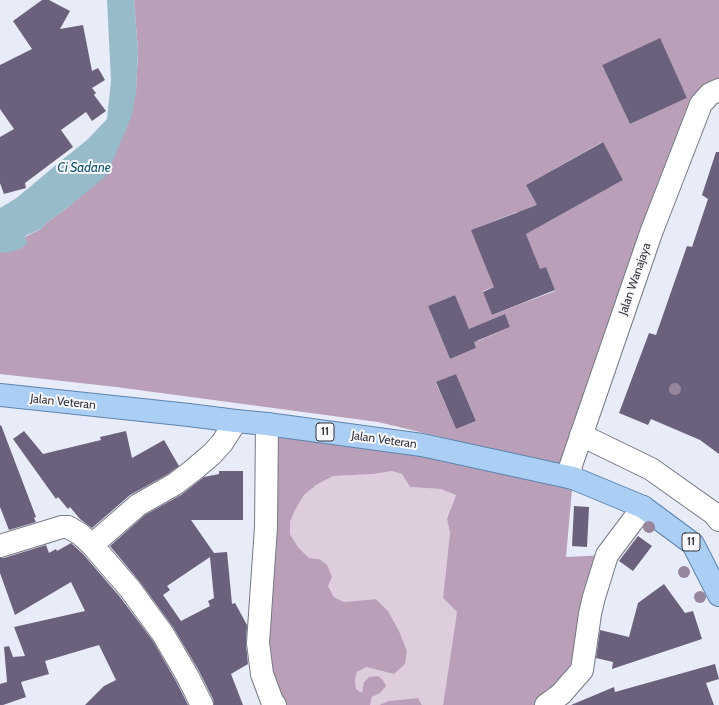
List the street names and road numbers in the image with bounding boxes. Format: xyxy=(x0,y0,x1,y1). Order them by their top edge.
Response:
street label: Jalan Wanajaya xyxy=(616,241,654,317)
street label: Jalan Veteran xyxy=(30,391,96,413)
road number: 11 xyxy=(316,423,334,441)
street label: Jalan Veteran xyxy=(350,428,418,452)
road number: 11 xyxy=(682,533,700,551)

